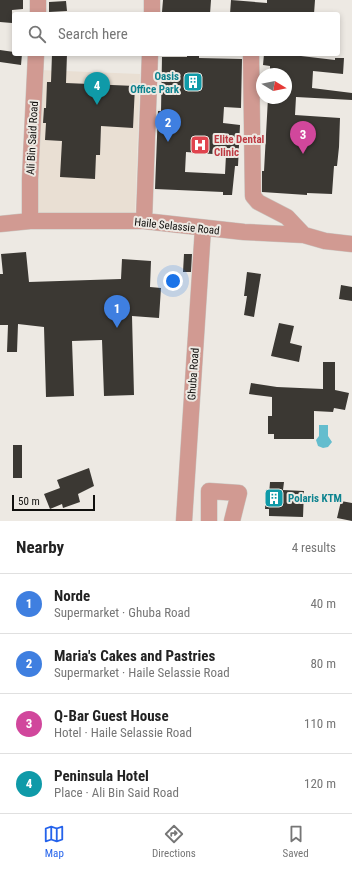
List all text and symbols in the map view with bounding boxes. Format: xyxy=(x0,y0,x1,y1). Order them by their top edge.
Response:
search box xyxy=(12,12,340,56)
icon: search xyxy=(26,23,48,45)
text: Search here xyxy=(58,25,128,43)
north arrow xyxy=(256,68,292,104)
place label: Oasis Office Park xyxy=(130,70,180,96)
building icon: Oasis Office Park xyxy=(182,71,204,93)
pin: 4 xyxy=(84,72,110,105)
street label: Ali Bin Said Road xyxy=(24,101,41,175)
pin: 2 xyxy=(155,109,181,142)
pin: 3 xyxy=(290,121,316,154)
place label: Elite Dental Clinic xyxy=(214,133,265,159)
hospital icon: Elite Dental Clinic xyxy=(189,134,211,156)
street label: Haile Selassie Road xyxy=(134,216,220,237)
your location xyxy=(163,271,183,291)
pin: 1 xyxy=(104,295,130,328)
street label: Ghuba Road xyxy=(185,347,202,401)
building icon: Polaris KTM xyxy=(263,487,285,509)
place label: Polaris KTM xyxy=(288,492,342,505)
scale bar xyxy=(12,493,95,512)
text: 50 m xyxy=(18,495,40,508)
text: Nearby xyxy=(16,537,64,557)
text: 4 results xyxy=(292,540,336,555)
text: Norde xyxy=(54,587,90,605)
text: 1 xyxy=(26,596,32,611)
text: 40 m xyxy=(310,596,336,611)
text: Supermarket · Ghuba Road xyxy=(54,605,190,620)
text: Maria's Cakes and Pastries xyxy=(54,647,215,665)
text: 2 xyxy=(26,656,32,671)
text: 80 m xyxy=(310,656,336,671)
text: Supermarket · Haile Selassie Road xyxy=(54,665,230,680)
text: Q-Bar Guest House xyxy=(54,707,169,725)
text: 3 xyxy=(26,716,32,731)
text: 110 m xyxy=(304,716,336,731)
text: Hotel · Haile Selassie Road xyxy=(54,725,192,740)
text: Peninsula Hotel xyxy=(54,767,149,785)
text: 4 xyxy=(26,776,32,791)
text: 120 m xyxy=(304,776,336,791)
text: Place · Ali Bin Said Road xyxy=(54,785,179,800)
tab: Map xyxy=(43,823,65,860)
tab: Directions xyxy=(152,823,196,860)
tab: Saved xyxy=(283,823,309,860)

